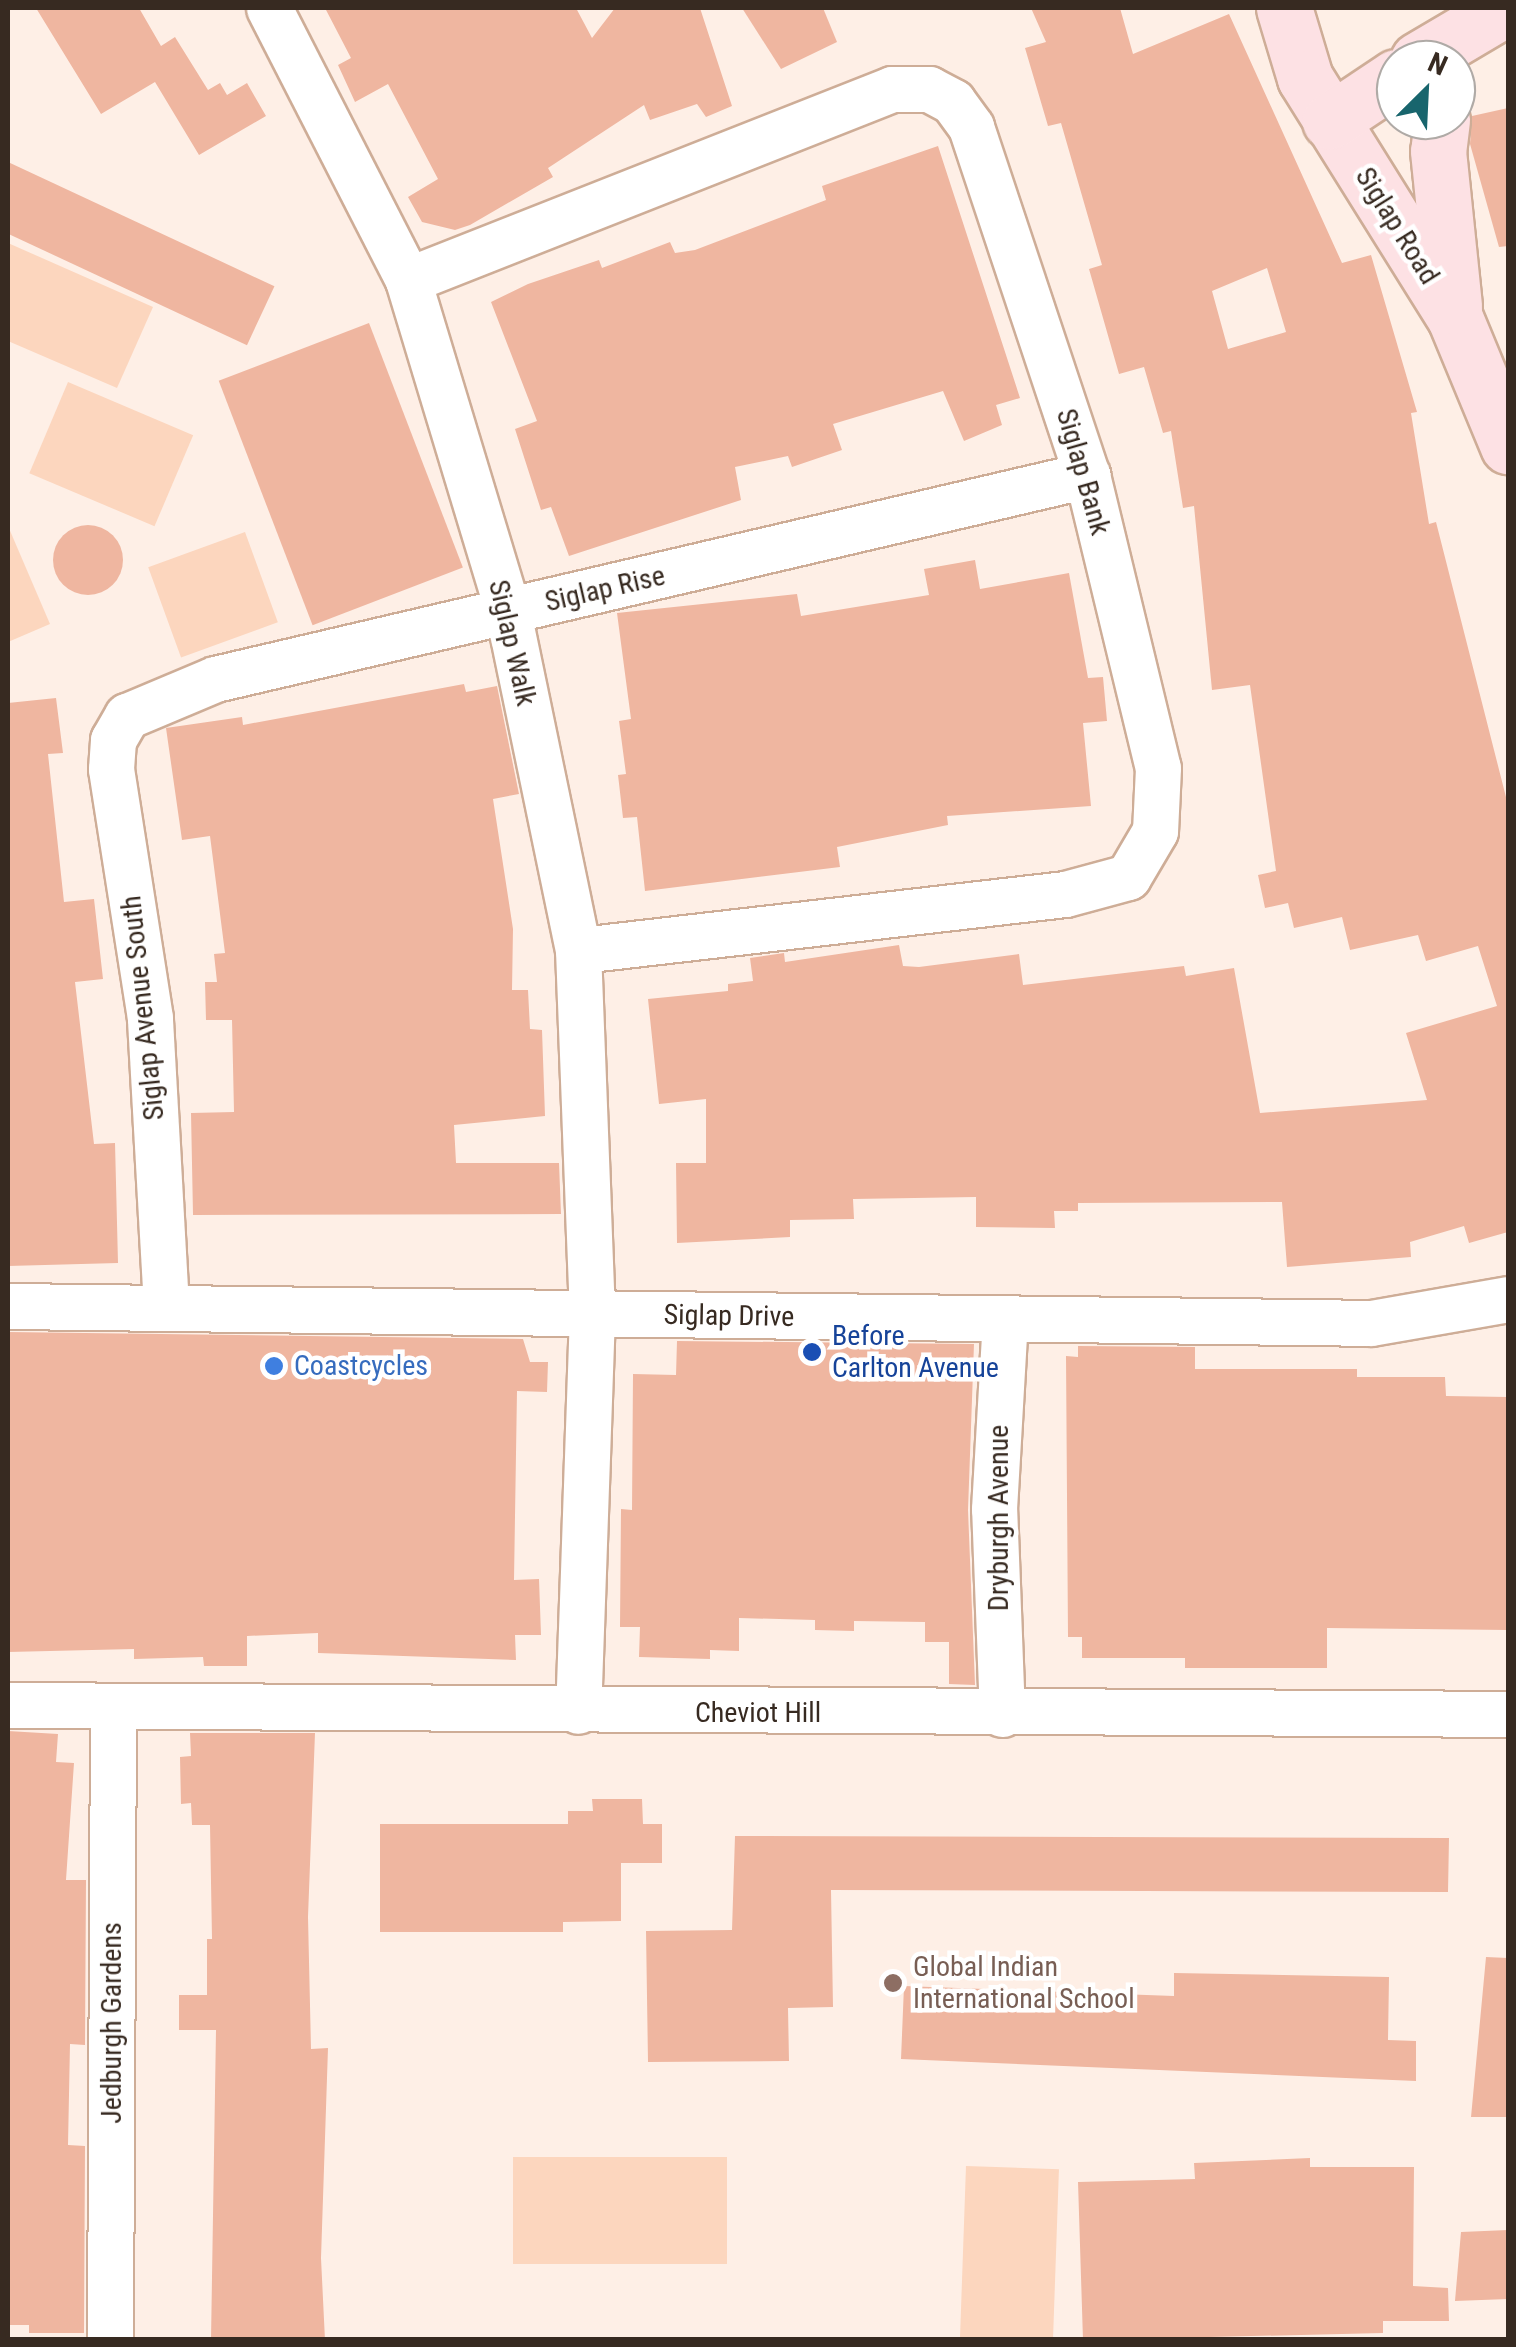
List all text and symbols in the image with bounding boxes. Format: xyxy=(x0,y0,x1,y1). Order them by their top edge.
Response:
north arrow xyxy=(1376,40,1476,140)
text: N xyxy=(1423,45,1452,83)
street label: Siglap Road xyxy=(1348,162,1446,290)
street label: Siglap Bank xyxy=(1049,405,1117,539)
street label: Siglap Rise xyxy=(542,559,668,619)
street label: Siglap Walk xyxy=(481,577,543,709)
street label: Siglap Avenue South xyxy=(114,894,172,1122)
street label: Siglap Drive xyxy=(663,1298,795,1334)
place label: Before Carlton Avenue xyxy=(832,1319,999,1385)
marker: Before Carlton Avenue xyxy=(801,1341,823,1363)
place label: Coastcycles xyxy=(294,1349,428,1383)
marker: Coastcycles xyxy=(263,1355,285,1377)
street label: Dryburgh Avenue xyxy=(982,1425,1016,1611)
street label: Cheviot Hill xyxy=(695,1696,821,1730)
street label: Jedburgh Gardens xyxy=(95,1922,129,2124)
place label: Global Indian International School xyxy=(913,1950,1135,2016)
marker: Global Indian International School xyxy=(882,1972,904,1994)

